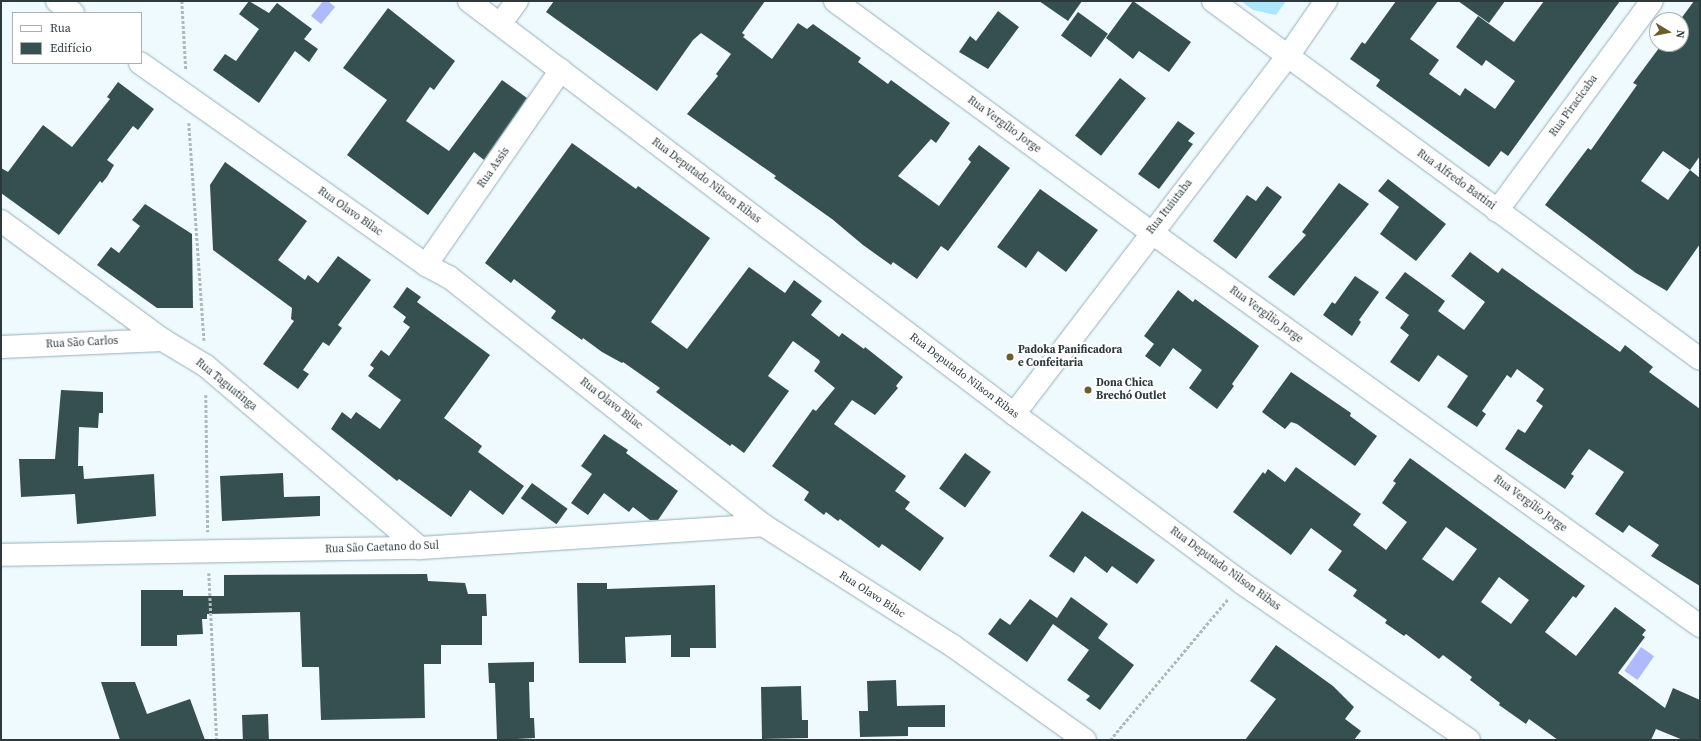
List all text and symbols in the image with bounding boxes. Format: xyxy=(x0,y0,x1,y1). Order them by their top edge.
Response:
legend xyxy=(12,12,142,64)
north arrow xyxy=(1649,12,1689,52)
text: Rua xyxy=(50,20,71,36)
text: N xyxy=(1672,29,1688,39)
text: Edifício xyxy=(50,40,92,56)
street label: Rua Piracicaba xyxy=(1547,73,1601,139)
street label: Rua Vergílio Jorge xyxy=(964,94,1044,156)
street label: Rua Deputado Nilson Ribas xyxy=(649,136,763,226)
street label: Rua Assis xyxy=(475,145,513,191)
street label: Rua Alfredo Battini xyxy=(1414,147,1498,213)
street label: Rua Ituiutaba xyxy=(1144,177,1196,237)
street label: Rua Olavo Bilac xyxy=(315,185,385,239)
street label: Rua Vergílio Jorge xyxy=(1226,284,1306,346)
street label: Rua Deputado Nilson Ribas xyxy=(907,331,1021,421)
street label: Rua São Carlos xyxy=(45,335,119,351)
place label: Padoka Panificadora e Confeitaria xyxy=(1018,344,1122,370)
marker: Padoka Panificadora e Confeitaria xyxy=(1005,352,1015,362)
street label: Rua Taguatinga xyxy=(192,356,260,414)
street label: Rua Olavo Bilac xyxy=(577,375,645,433)
place label: Dona Chica Brechó Outlet xyxy=(1096,377,1166,403)
marker: Dona Chica Brechó Outlet xyxy=(1083,385,1093,395)
street label: Rua Vergílio Jorge xyxy=(1490,473,1570,535)
street label: Rua Deputado Nilson Ribas xyxy=(1167,524,1283,614)
street label: Rua São Caetano do Sul xyxy=(325,539,439,557)
street label: Rua Olavo Bilac xyxy=(836,569,908,621)

